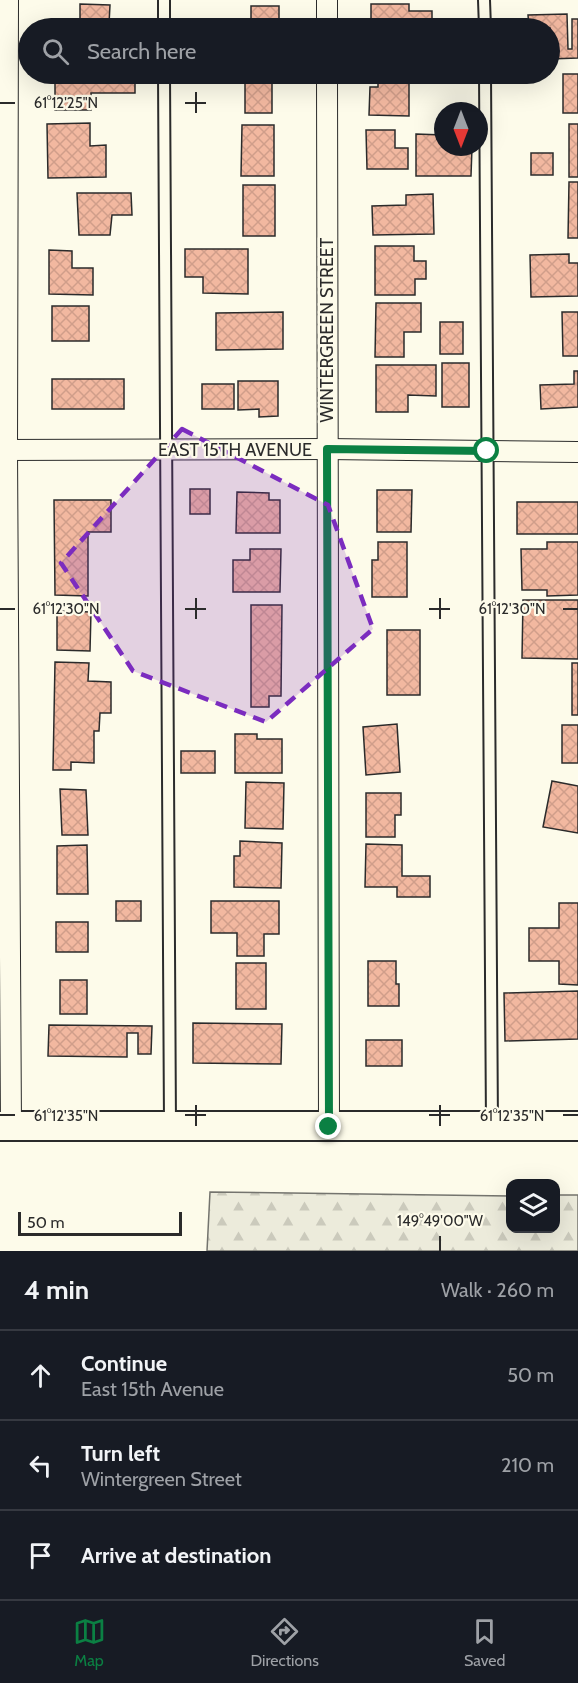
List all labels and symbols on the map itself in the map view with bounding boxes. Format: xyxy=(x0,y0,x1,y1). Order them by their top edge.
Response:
text: 61°12'25"N xyxy=(34,94,98,112)
north arrow xyxy=(434,102,488,156)
street label: WINTERGREEN STREET xyxy=(316,237,338,422)
route start xyxy=(473,437,499,463)
street label: EAST 15TH AVENUE xyxy=(158,439,312,461)
text: 61°12'30"N xyxy=(33,600,99,618)
text: 61°12'30"N xyxy=(479,600,545,618)
text: 61°12'35"N xyxy=(34,1107,98,1125)
text: 61°12'35"N xyxy=(480,1107,544,1125)
route end xyxy=(315,1113,341,1139)
scale bar xyxy=(18,1209,182,1236)
text: 149°49'00"W xyxy=(397,1212,484,1230)

